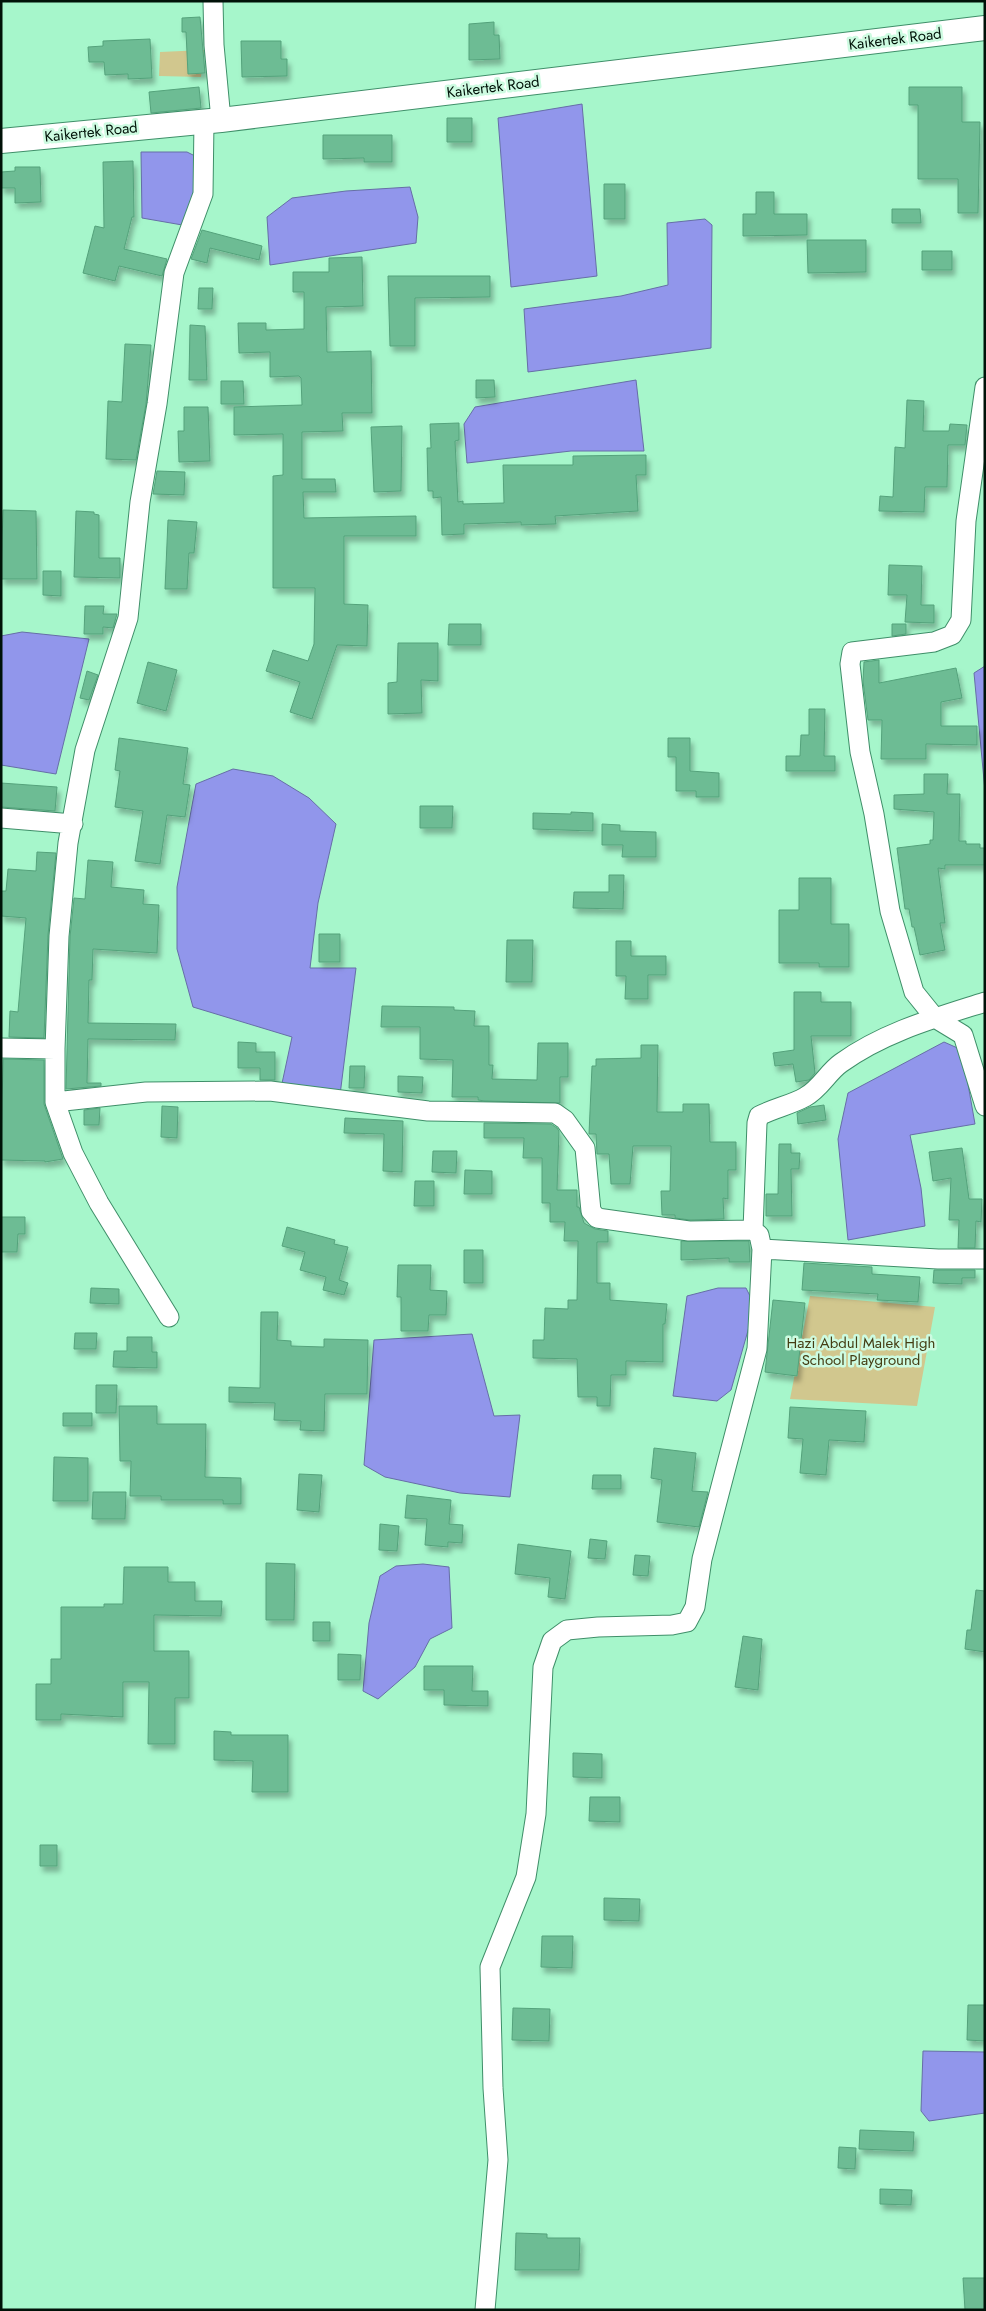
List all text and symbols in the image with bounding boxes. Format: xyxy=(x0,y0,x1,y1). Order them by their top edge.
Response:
street label: Kaikertek Road xyxy=(847,22,943,56)
street label: Kaikertek Road xyxy=(445,70,541,104)
street label: Kaikertek Road xyxy=(43,116,139,148)
park label: Hazi Abdul Malek High School Playground xyxy=(787,1332,935,1371)

